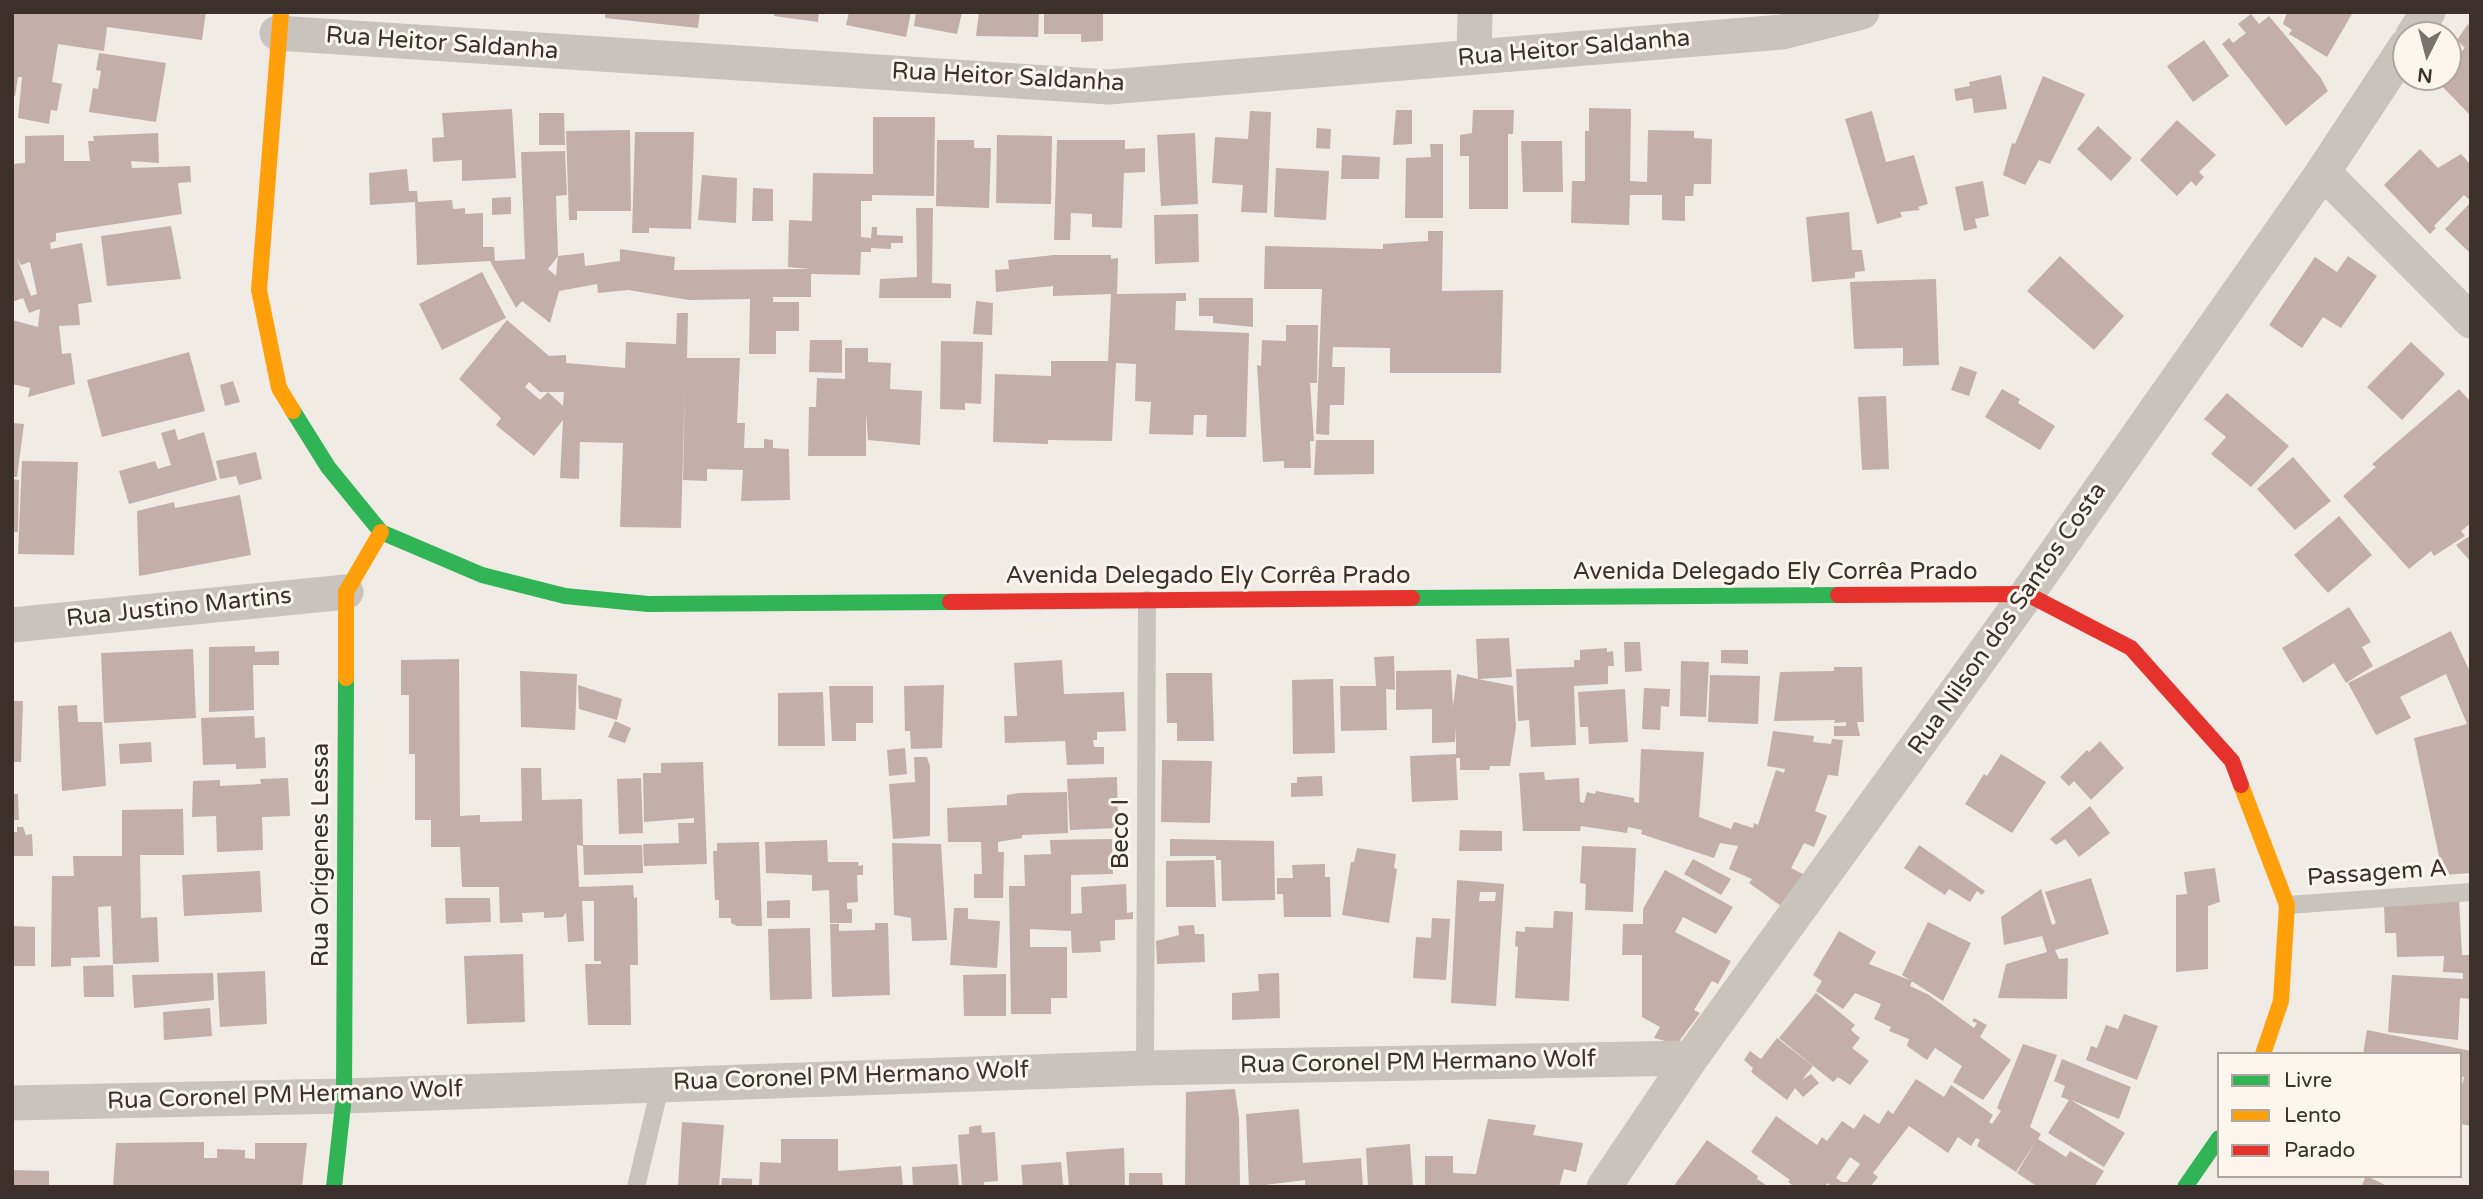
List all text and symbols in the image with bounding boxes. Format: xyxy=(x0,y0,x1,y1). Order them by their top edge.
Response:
street label: Rua Heitor Saldanha xyxy=(325,21,559,67)
north arrow xyxy=(2392,21,2462,91)
street label: Rua Heitor Saldanha xyxy=(1456,24,1692,74)
street label: Rua Heitor Saldanha xyxy=(891,58,1125,98)
text: N xyxy=(2416,63,2434,87)
street label: Rua Nilson dos Santos Costa xyxy=(1903,477,2113,761)
street label: Avenida Delegado Ely Corrêa Prado xyxy=(1573,559,1977,587)
street label: Avenida Delegado Ely Corrêa Prado xyxy=(1006,563,1410,591)
street label: Rua Justino Martins xyxy=(65,582,293,634)
street label: Rua Orígenes Lessa xyxy=(308,743,336,967)
street label: Beco I xyxy=(1108,799,1136,869)
street label: Passagem A xyxy=(2306,855,2448,893)
street label: Rua Coronel PM Hermano Wolf xyxy=(1240,1045,1596,1081)
legend xyxy=(2217,1052,2462,1178)
street label: Rua Coronel PM Hermano Wolf xyxy=(673,1056,1029,1098)
text: Livre xyxy=(2284,1068,2332,1093)
street label: Rua Coronel PM Hermano Wolf xyxy=(107,1075,463,1117)
text: Lento xyxy=(2284,1103,2341,1128)
text: Parado xyxy=(2284,1138,2355,1163)

